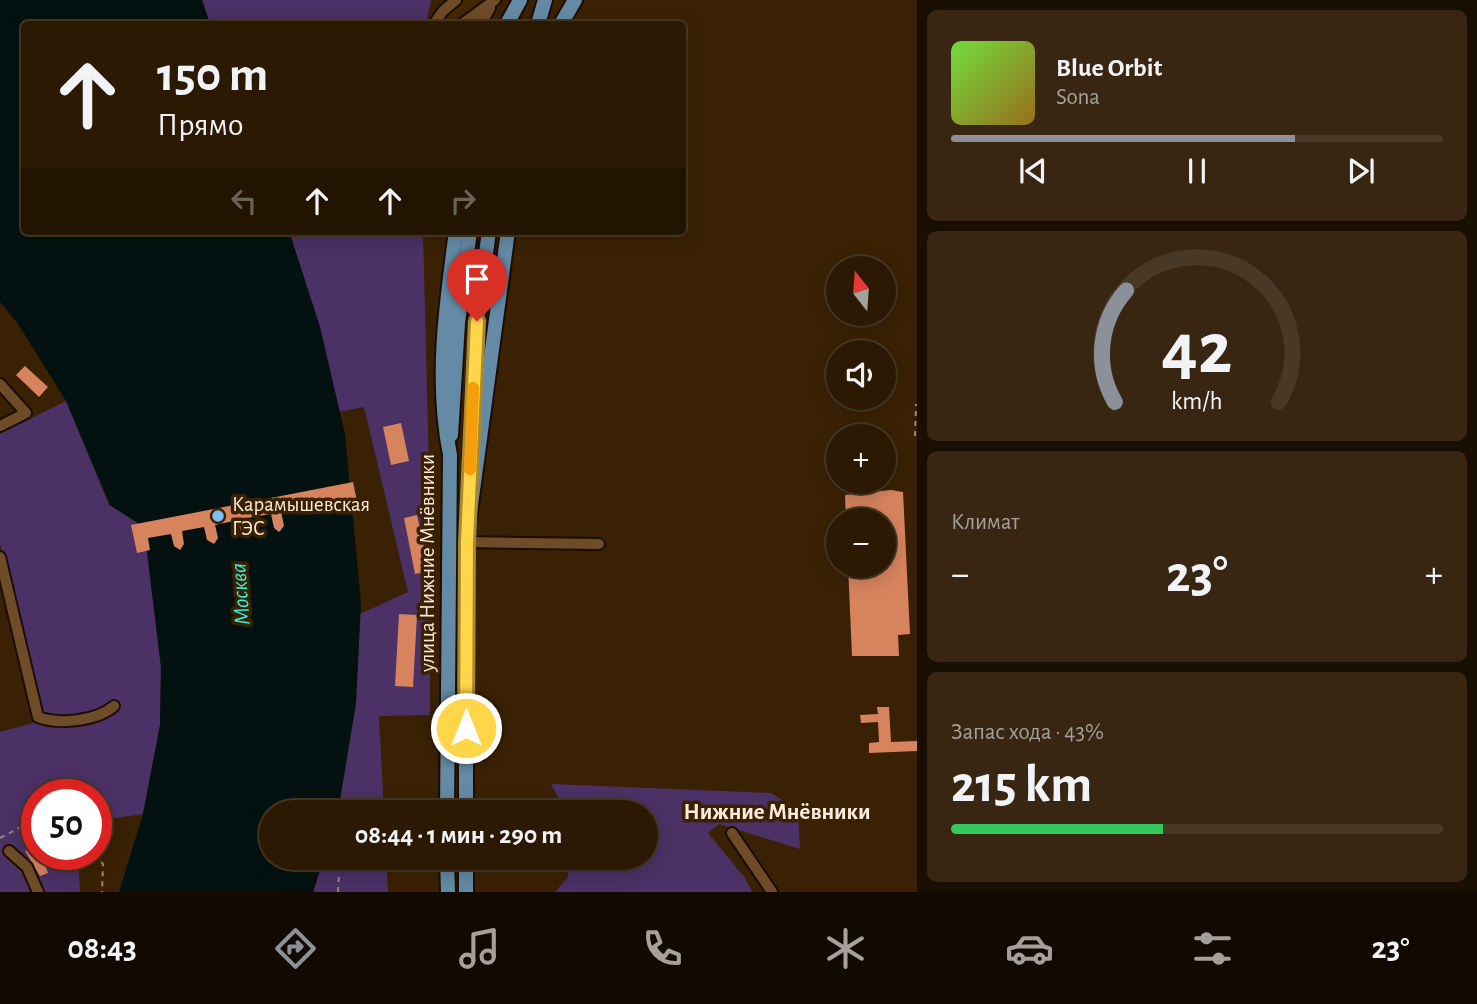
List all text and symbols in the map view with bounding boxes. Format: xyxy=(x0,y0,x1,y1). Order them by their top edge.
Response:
icon: ahead xyxy=(42,49,133,140)
text: 150 m xyxy=(157,51,268,100)
text: Blue Orbit xyxy=(1056,55,1162,81)
text: Sona xyxy=(1056,86,1100,109)
text: Прямо xyxy=(157,109,243,141)
icon: previous xyxy=(1014,152,1052,190)
icon: pause xyxy=(1178,152,1216,190)
icon: next xyxy=(1342,152,1380,190)
icon: left xyxy=(225,182,263,220)
icon: ahead xyxy=(298,182,336,220)
icon: ahead xyxy=(371,182,409,220)
icon: right xyxy=(444,182,482,220)
pin xyxy=(447,249,507,321)
north arrow xyxy=(826,256,896,326)
map controls xyxy=(826,256,896,578)
icon: arrive xyxy=(458,260,496,298)
text: 42 xyxy=(1162,314,1232,387)
button: sound xyxy=(826,340,896,410)
text: km/h xyxy=(1171,389,1223,414)
button: + xyxy=(826,424,896,494)
street label: улица Нижние Мнёвники xyxy=(417,454,438,673)
place label: Карамышевская ГЭС xyxy=(232,494,370,539)
marker: Карамышевская ГЭС xyxy=(210,508,226,524)
button: − xyxy=(826,508,896,578)
text: Климат xyxy=(951,511,1020,534)
text: 23° xyxy=(1166,549,1228,601)
text: − xyxy=(951,556,969,594)
text: + xyxy=(1425,556,1443,594)
water label: Москва xyxy=(227,562,255,626)
position arrow xyxy=(429,691,503,765)
text: Запас хода · 43% xyxy=(951,721,1104,744)
text: 215 km xyxy=(951,759,1092,811)
speed limit sign: 50 xyxy=(21,779,112,870)
district label: Нижние Мнёвники xyxy=(683,801,871,824)
text: 08:44 · 1 мин · 290 m xyxy=(355,822,562,848)
icon: directions xyxy=(271,924,320,973)
icon: music xyxy=(455,924,504,973)
icon: phone xyxy=(638,924,687,973)
icon: climate xyxy=(821,924,870,973)
icon: car xyxy=(1005,924,1054,973)
icon: filters xyxy=(1188,924,1237,973)
text: 08:43 xyxy=(67,932,137,964)
text: 23° xyxy=(1371,932,1410,964)

